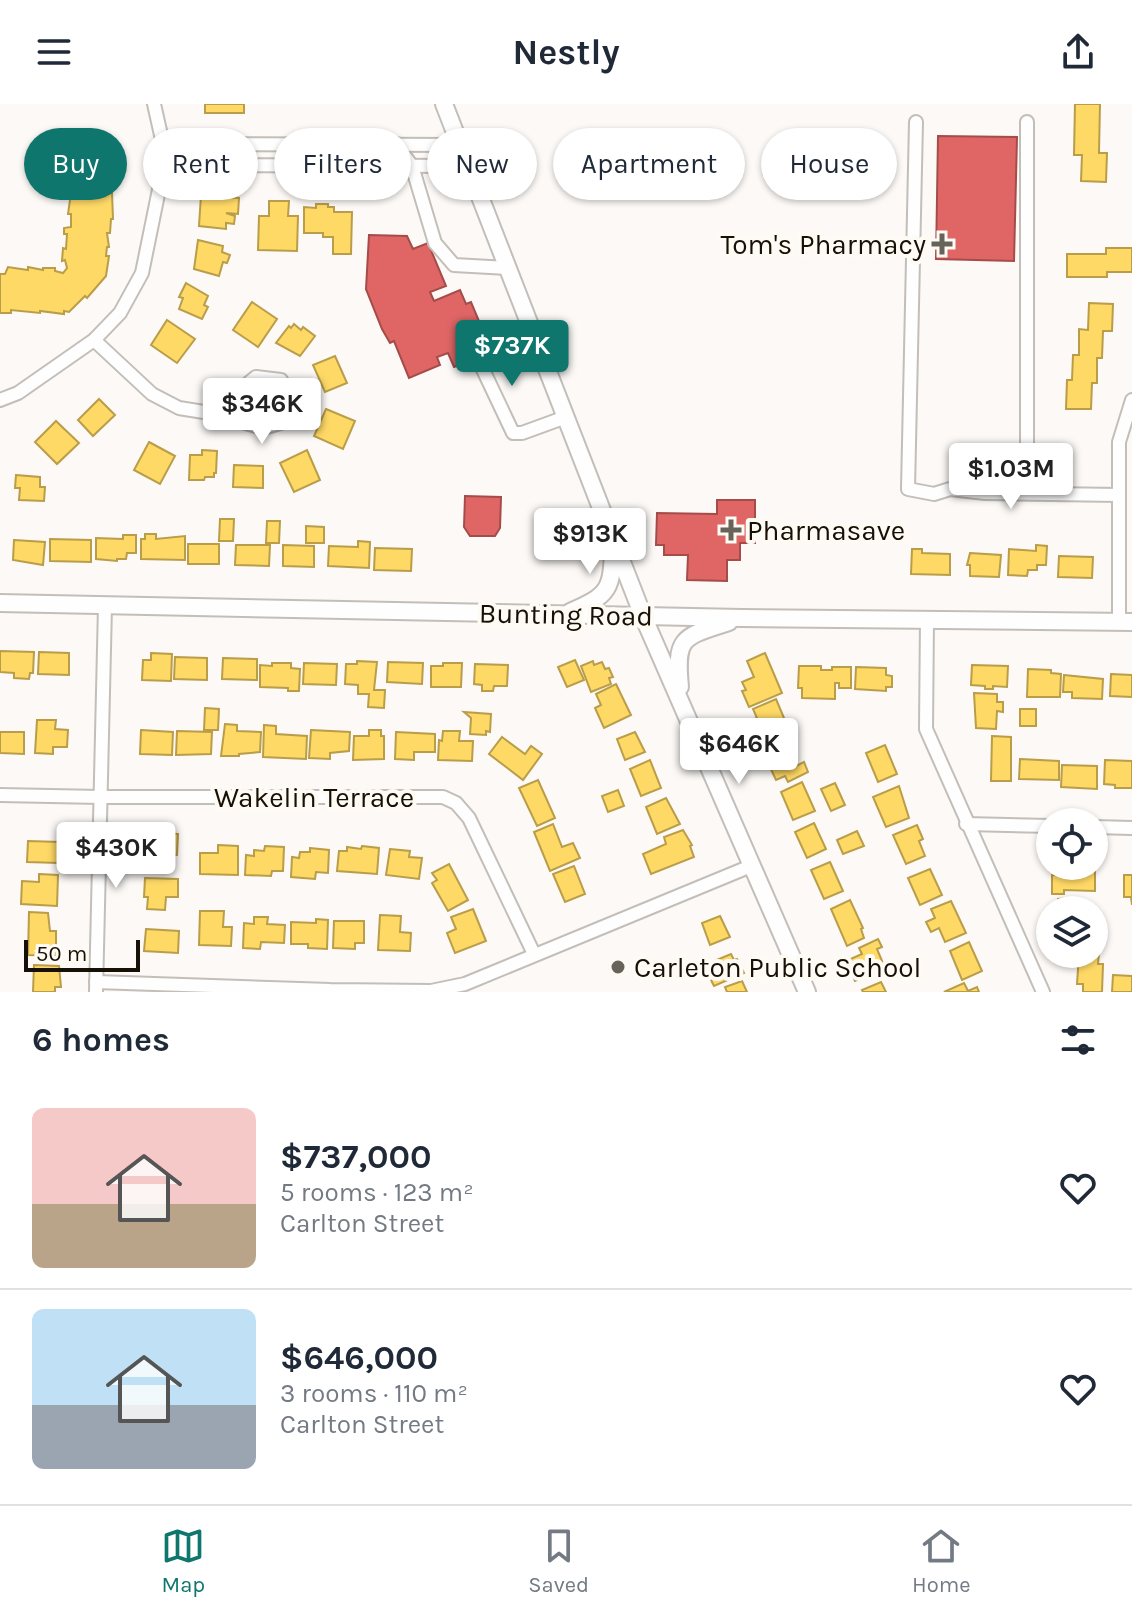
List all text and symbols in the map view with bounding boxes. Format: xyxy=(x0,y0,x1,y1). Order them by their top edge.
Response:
icon: menu xyxy=(32,30,76,74)
icon: share xyxy=(1056,30,1100,74)
text: Nestly xyxy=(512,31,620,73)
chip: Buy xyxy=(24,128,127,200)
chip: Rent xyxy=(143,128,258,200)
chip: Filters xyxy=(274,128,411,200)
chip: New xyxy=(427,128,537,200)
chip: Apartment xyxy=(553,128,745,200)
chip: House xyxy=(761,128,897,200)
place label: Tom's Pharmacy xyxy=(721,228,926,261)
marker: Tom's Pharmacy xyxy=(933,235,951,253)
pin: $737K xyxy=(456,320,568,388)
text: $737K xyxy=(474,330,550,361)
pin: $346K xyxy=(206,378,318,446)
text: $346K xyxy=(221,388,303,419)
pin: $1.03M xyxy=(946,443,1076,511)
text: $1.03M xyxy=(967,453,1055,484)
pin: $913K xyxy=(534,508,646,576)
place label: Pharmasave xyxy=(747,514,905,547)
text: $913K xyxy=(552,518,628,549)
marker: Pharmasave xyxy=(722,521,740,539)
street label: Bunting Road xyxy=(479,596,653,633)
pin: $646K xyxy=(683,718,795,786)
text: $646K xyxy=(698,728,780,759)
street label: Wakelin Terrace xyxy=(214,781,414,814)
map controls xyxy=(1036,808,1108,968)
button: locate xyxy=(1036,808,1108,880)
pin: $430K xyxy=(60,822,172,890)
text: $430K xyxy=(74,832,158,863)
button: layers xyxy=(1036,896,1108,968)
scale bar xyxy=(24,936,140,972)
text: 50 m xyxy=(36,941,87,967)
place label: Carleton Public School xyxy=(634,951,921,984)
marker: Carleton Public School xyxy=(609,958,627,976)
icon: filters xyxy=(1056,1018,1100,1062)
text: 6 homes xyxy=(32,1020,170,1060)
text: $737,000 xyxy=(280,1137,432,1177)
icon: home xyxy=(96,1140,192,1236)
icon: heart xyxy=(1056,1166,1100,1210)
text: 5 rooms · 123 m² xyxy=(280,1177,474,1208)
text: Carlton Street xyxy=(280,1208,444,1239)
text: $646,000 xyxy=(280,1338,438,1378)
icon: home xyxy=(96,1341,192,1437)
icon: heart xyxy=(1056,1367,1100,1411)
text: 3 rooms · 110 m² xyxy=(280,1378,468,1409)
text: Carlton Street xyxy=(280,1409,444,1440)
tab: Map xyxy=(161,1524,205,1598)
tab: Saved xyxy=(528,1524,589,1598)
tab: Home xyxy=(912,1524,971,1598)

